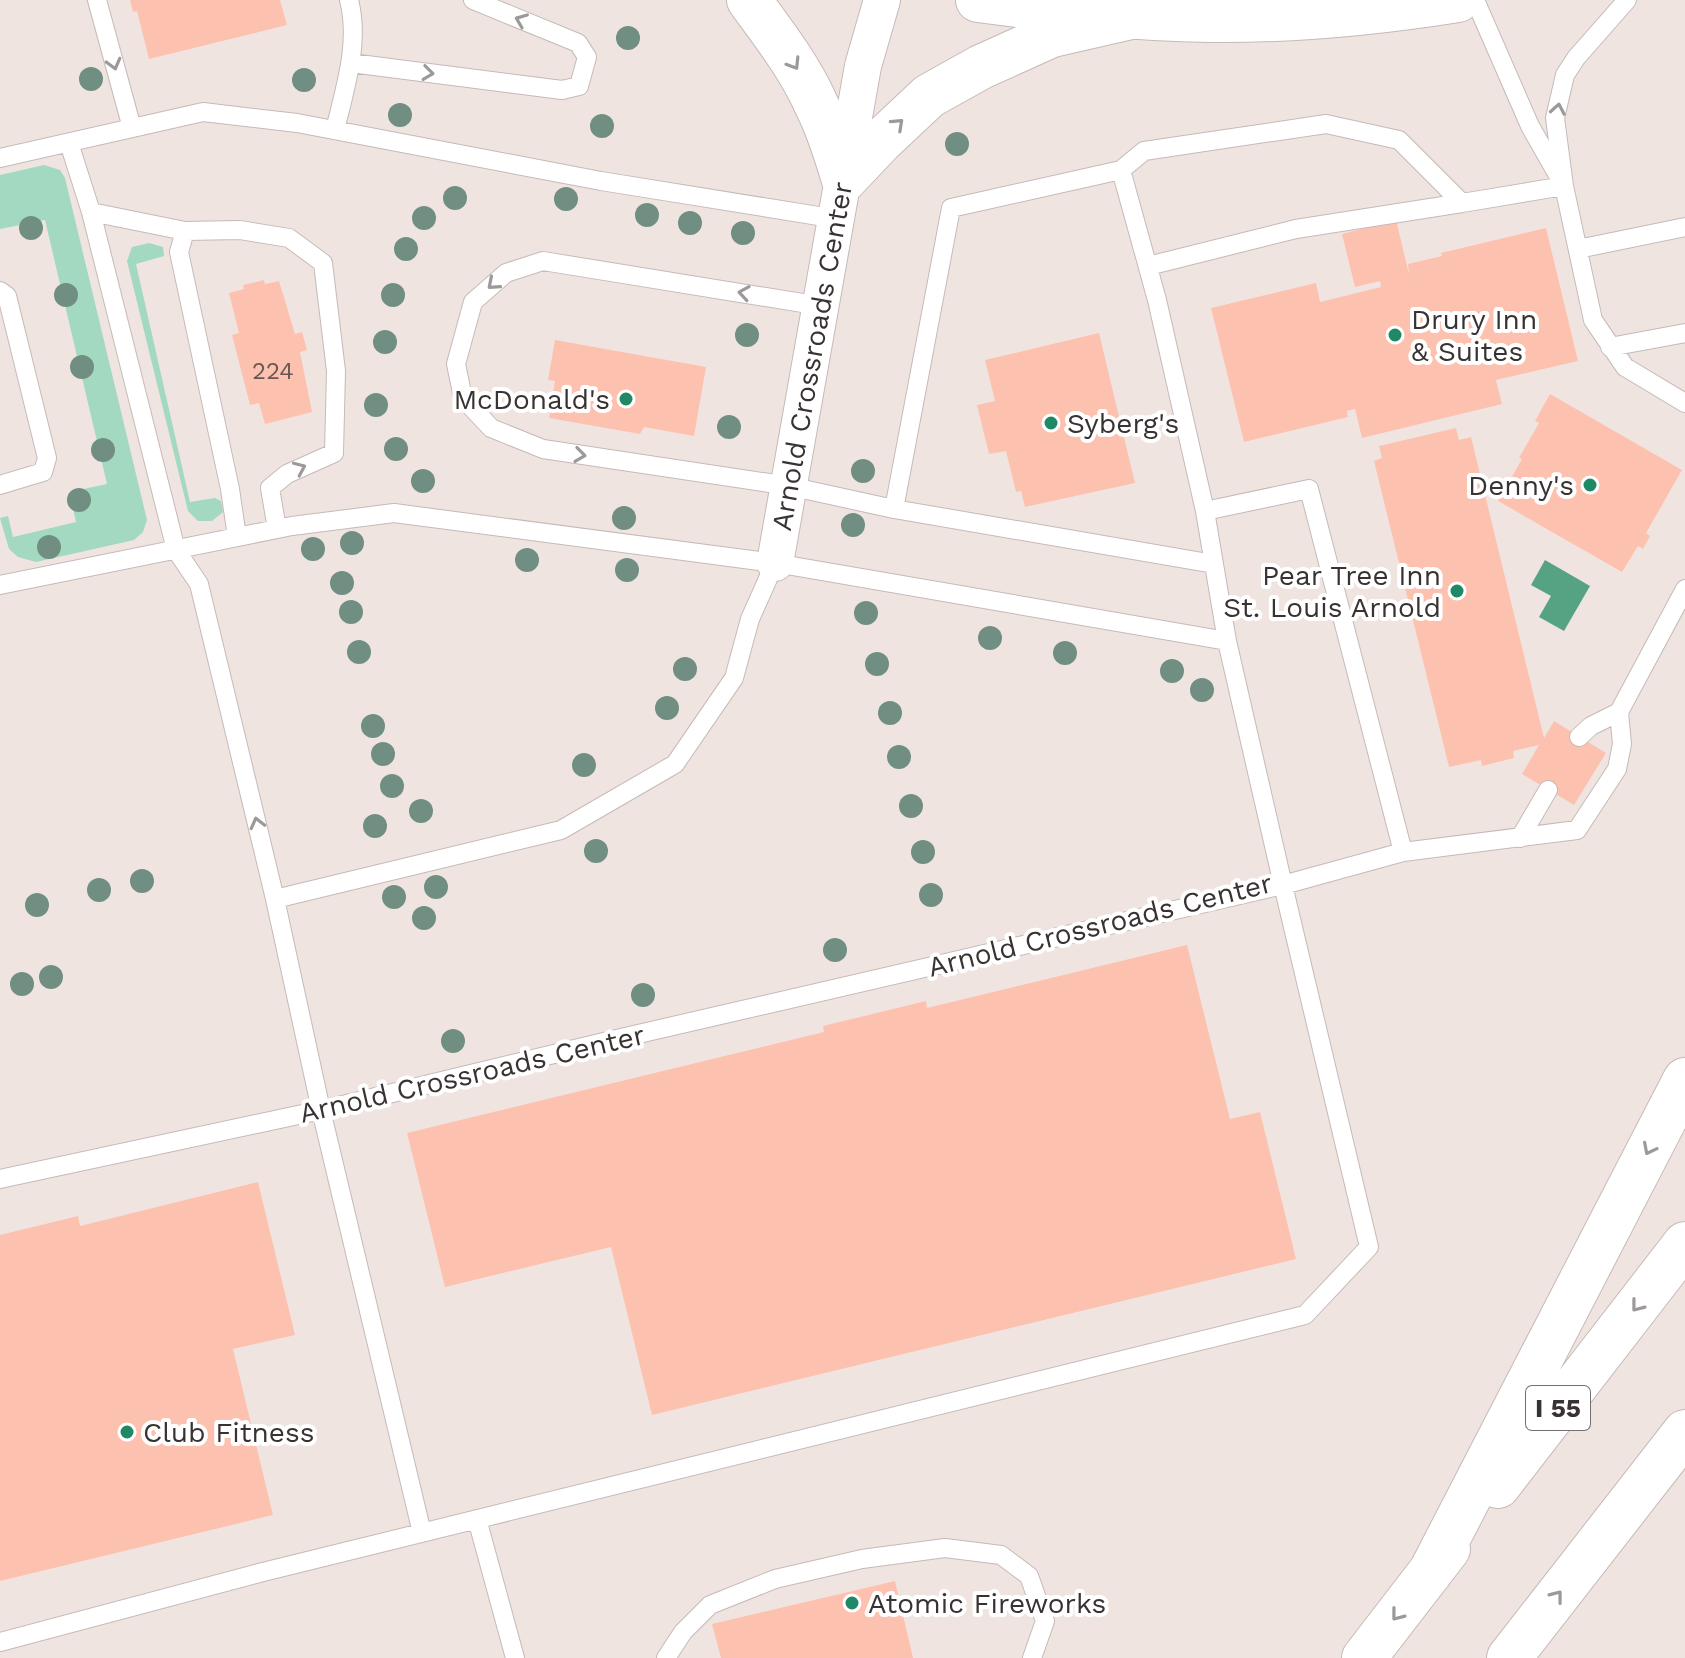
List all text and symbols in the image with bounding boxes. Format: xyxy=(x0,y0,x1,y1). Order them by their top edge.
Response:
one-way arrow xyxy=(515,13,529,29)
one-way arrow xyxy=(784,55,799,70)
one-way arrow xyxy=(105,57,122,71)
one-way arrow xyxy=(422,64,435,81)
one-way arrow xyxy=(1548,102,1565,116)
one-way arrow xyxy=(889,120,904,134)
street label: Arnold Crossroads Center xyxy=(765,179,859,533)
one-way arrow xyxy=(487,275,502,289)
one-way arrow xyxy=(737,285,751,302)
place label: Drury Inn & Suites xyxy=(1411,303,1537,368)
marker: Drury Inn & Suites xyxy=(1386,326,1404,344)
house number: 224 xyxy=(252,357,294,385)
place label: McDonald's xyxy=(453,383,610,416)
marker: McDonald's xyxy=(617,390,635,408)
place label: Syberg's xyxy=(1067,407,1179,440)
marker: Syberg's xyxy=(1042,414,1060,432)
one-way arrow xyxy=(573,446,587,463)
one-way arrow xyxy=(292,461,306,477)
place label: Denny's xyxy=(1468,469,1574,502)
marker: Denny's xyxy=(1581,476,1599,494)
place label: Pear Tree Inn St. Louis Arnold xyxy=(1223,559,1441,624)
marker: Pear Tree Inn St. Louis Arnold xyxy=(1448,582,1466,600)
one-way arrow xyxy=(249,817,266,830)
street label: Arnold Crossroads Center xyxy=(925,866,1275,984)
street label: Arnold Crossroads Center xyxy=(296,1018,648,1130)
one-way arrow xyxy=(1643,1141,1659,1156)
one-way arrow xyxy=(1632,1297,1647,1311)
road number: I 55 xyxy=(1526,1386,1590,1430)
place label: Club Fitness xyxy=(143,1416,314,1449)
marker: Club Fitness xyxy=(118,1423,136,1441)
place label: Atomic Fireworks xyxy=(868,1587,1106,1620)
one-way arrow xyxy=(1547,1590,1561,1605)
marker: Atomic Fireworks xyxy=(843,1594,861,1612)
one-way arrow xyxy=(1392,1606,1407,1620)

